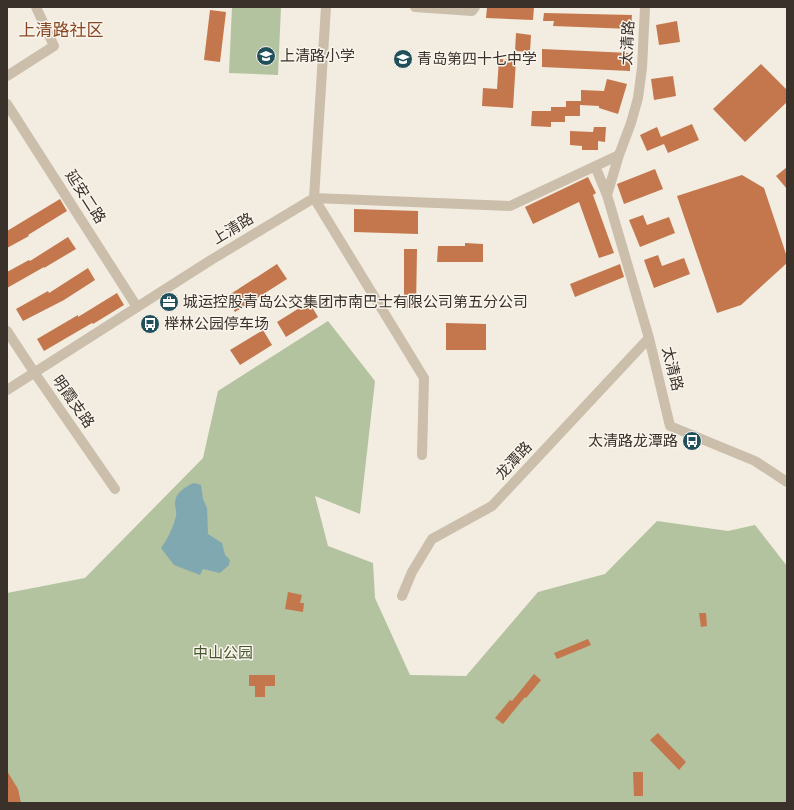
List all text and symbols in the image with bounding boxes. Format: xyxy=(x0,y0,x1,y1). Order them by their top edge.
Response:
street label: 太清路 xyxy=(617,20,639,66)
district label: 上清路社区 xyxy=(19,21,104,41)
school or university icon: 上清路小学 xyxy=(255,45,277,67)
place label: 上清路小学 xyxy=(280,47,355,66)
school or university icon: 青岛第四十七中学 xyxy=(392,48,414,70)
place label: 青岛第四十七中学 xyxy=(417,50,537,69)
street label: 延安二路 xyxy=(61,167,109,227)
street label: 上清路 xyxy=(209,209,257,249)
office icon: 城运控股青岛公交集团市南巴士有限公司第五分公司 xyxy=(158,291,180,313)
place label: 城运控股青岛公交集团市南巴士有限公司第五分公司 xyxy=(183,293,528,312)
bus stop icon: 榉林公园停车场 xyxy=(139,313,161,335)
place label: 榉林公园停车场 xyxy=(164,315,269,334)
street label: 太清路 xyxy=(657,345,687,393)
street label: 明霞支路 xyxy=(48,372,98,432)
bus stop icon: 太清路龙潭路 xyxy=(681,430,703,452)
place label: 太清路龙潭路 xyxy=(588,432,678,451)
street label: 龙潭路 xyxy=(492,438,536,484)
park label: 中山公园 xyxy=(193,644,253,663)

